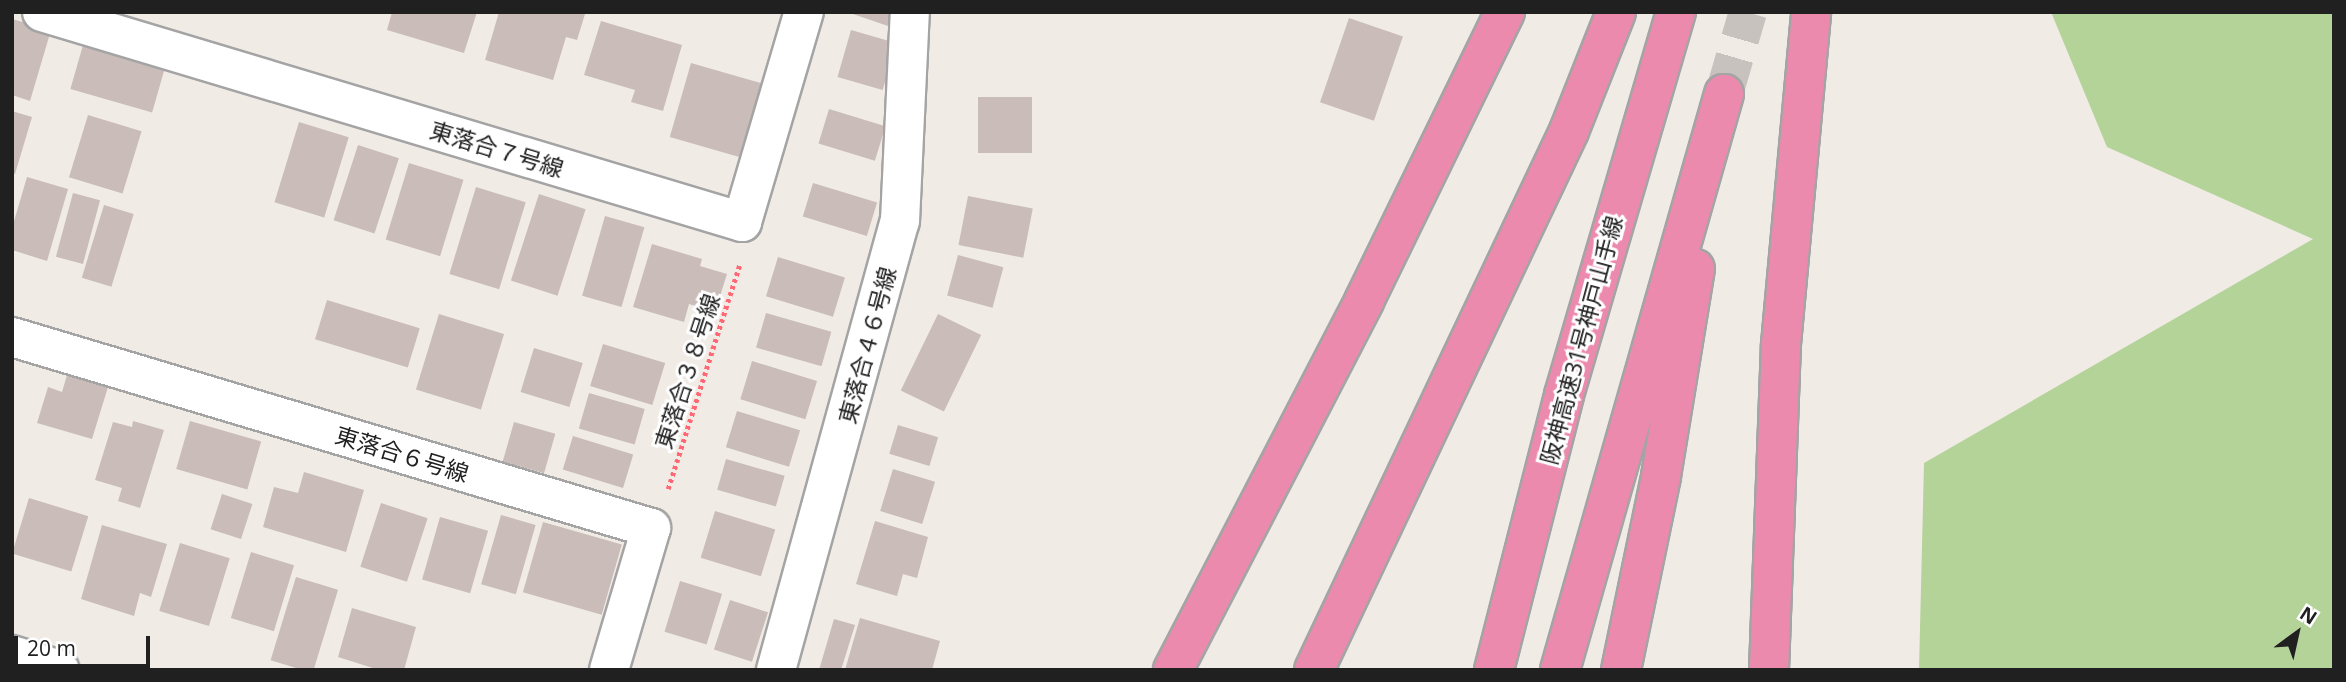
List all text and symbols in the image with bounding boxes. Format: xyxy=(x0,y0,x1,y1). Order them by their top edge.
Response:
street label: 東落合７号線 xyxy=(427,116,567,182)
street label: 阪神高速31号神戸山手線 xyxy=(1535,213,1627,467)
street label: 東落合４６号線 xyxy=(833,264,901,426)
street label: 東落合３８号線 xyxy=(649,290,725,452)
street label: 東落合６号線 xyxy=(332,421,472,487)
north arrow xyxy=(2262,598,2332,668)
text: N xyxy=(2295,600,2322,630)
scale bar xyxy=(18,622,154,666)
text: 20 m xyxy=(27,634,76,662)

